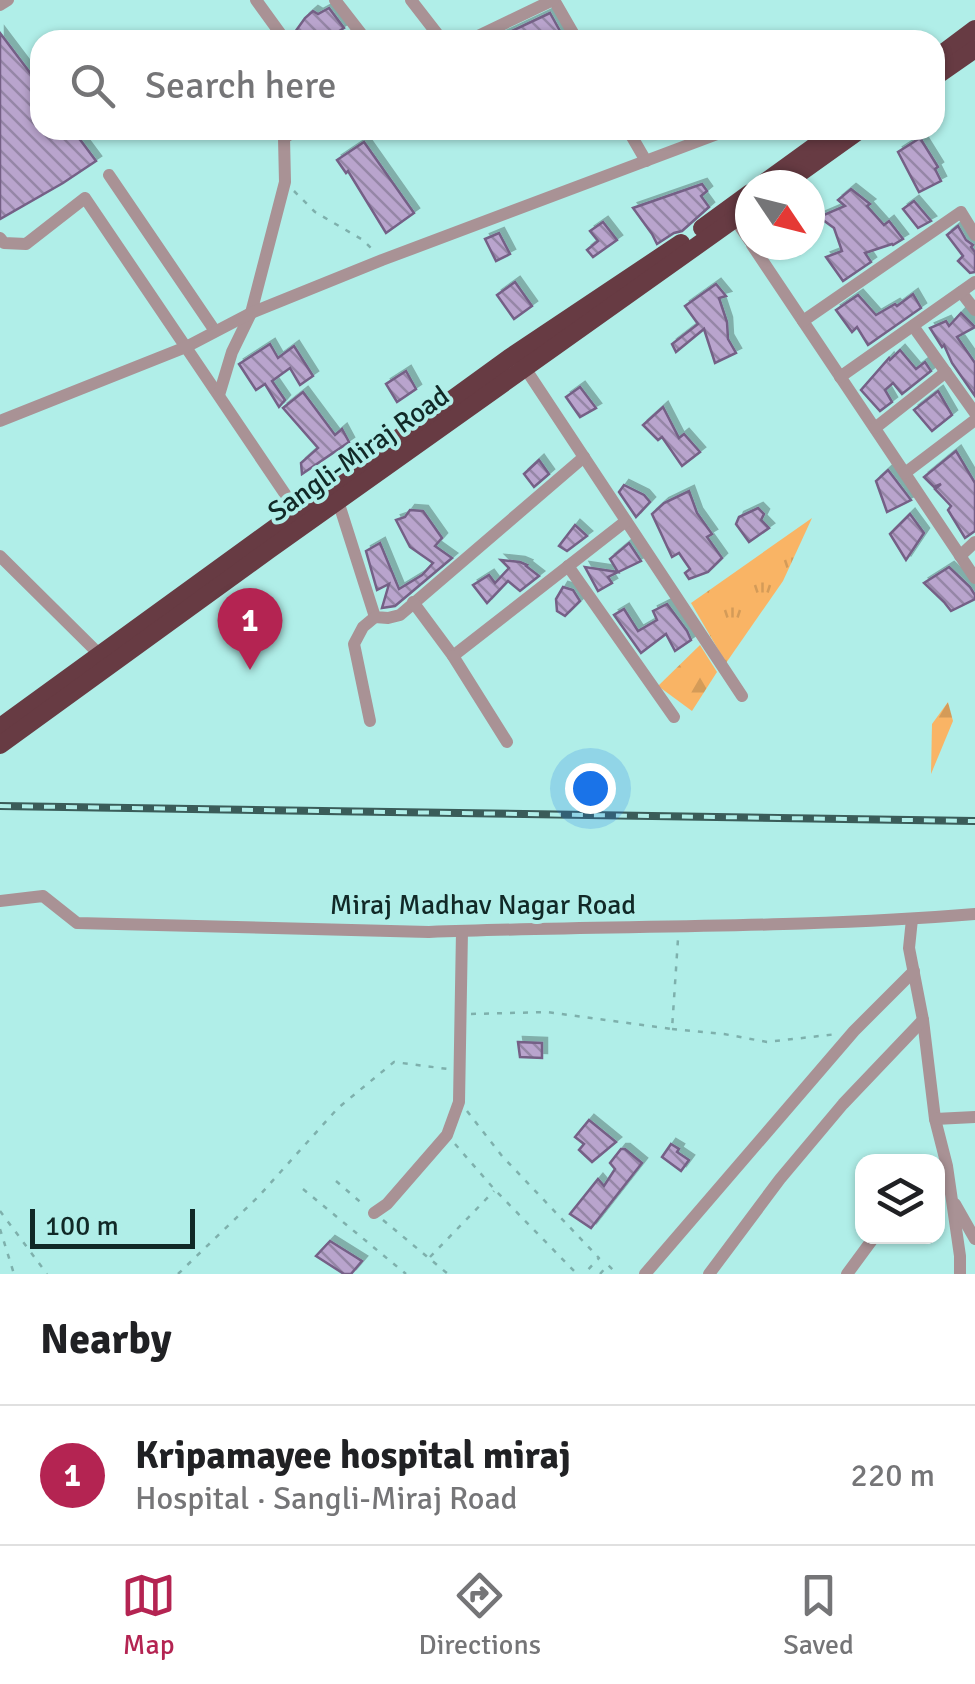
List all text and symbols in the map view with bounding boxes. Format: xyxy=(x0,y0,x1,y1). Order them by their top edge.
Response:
search box xyxy=(30,30,945,140)
icon: search xyxy=(65,58,120,113)
text: Search here xyxy=(145,62,337,109)
north arrow xyxy=(735,170,825,260)
street label: Sangli-Miraj Road xyxy=(261,379,456,529)
pin: 1 xyxy=(218,588,282,670)
your location xyxy=(565,763,616,814)
street label: Miraj Madhav Nagar Road xyxy=(330,888,636,922)
map controls xyxy=(855,1154,945,1244)
button: layers xyxy=(855,1154,945,1244)
scale bar xyxy=(30,1204,195,1248)
text: 100 m xyxy=(45,1209,119,1243)
text: Nearby xyxy=(40,1314,172,1365)
text: Kripamayee hospital miraj xyxy=(135,1432,571,1479)
text: 1 xyxy=(64,1456,81,1495)
text: 220 m xyxy=(851,1456,935,1495)
text: Hospital · Sangli-Miraj Road xyxy=(135,1479,518,1518)
tab: Map xyxy=(121,1568,176,1662)
tab: Directions xyxy=(419,1568,541,1662)
tab: Saved xyxy=(783,1568,854,1662)

